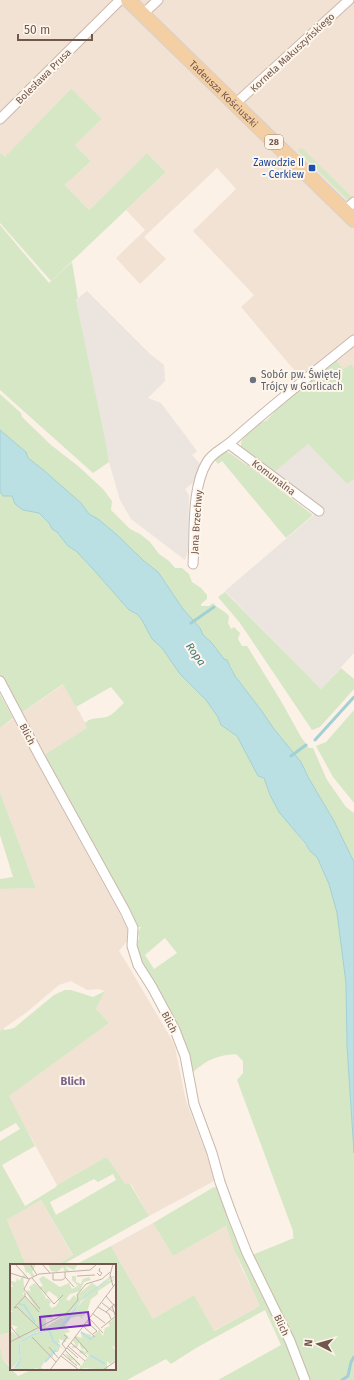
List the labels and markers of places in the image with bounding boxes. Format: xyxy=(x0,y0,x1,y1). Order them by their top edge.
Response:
place label: Zawodzie II - Cerkiew xyxy=(253,157,304,181)
marker: Zawodzie II - Cerkiew xyxy=(307,163,317,173)
place label: Sobór pw. Świętej Trójcy w Gorlicach xyxy=(261,367,343,393)
marker: Sobór pw. Świętej Trójcy w Gorlicach xyxy=(248,375,258,385)

